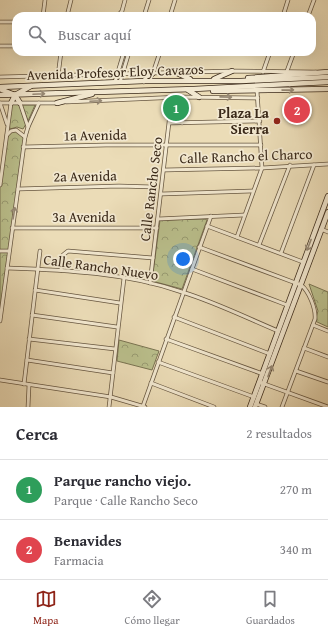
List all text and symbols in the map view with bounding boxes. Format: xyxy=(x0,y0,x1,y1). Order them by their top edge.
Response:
search box xyxy=(12,12,316,56)
icon: search xyxy=(26,23,48,45)
text: Buscar aquí xyxy=(58,24,131,45)
street label: Avenida Profesor Eloy Cavazos xyxy=(26,59,204,85)
one-way arrow xyxy=(281,86,294,93)
one-way arrow xyxy=(32,91,45,98)
pin: 1 xyxy=(163,93,189,123)
one-way arrow xyxy=(219,93,232,101)
pin: 2 xyxy=(284,95,310,125)
one-way arrow xyxy=(89,97,102,105)
place label: Plaza La Sierra xyxy=(218,103,270,139)
marker: Plaza La Sierra xyxy=(272,116,282,126)
street label: 1a Avenida xyxy=(63,124,127,146)
street label: Calle Rancho Seco xyxy=(135,136,167,242)
street label: Calle Rancho el Charco xyxy=(179,144,313,168)
street label: 2a Avenida xyxy=(53,165,117,187)
one-way arrow xyxy=(10,207,18,220)
street label: 3a Avenida xyxy=(52,207,116,227)
one-way arrow xyxy=(305,239,313,251)
street label: Calle Rancho Nuevo xyxy=(42,249,160,285)
your location xyxy=(173,249,193,269)
one-way arrow xyxy=(266,365,274,377)
text: Cerca xyxy=(16,421,58,446)
text: 2 resultados xyxy=(246,424,312,443)
text: Parque rancho viejo. xyxy=(54,470,191,491)
text: 1 xyxy=(26,480,32,499)
text: 270 m xyxy=(280,480,312,499)
text: Parque · Calle Rancho Seco xyxy=(54,491,198,510)
text: Benavides xyxy=(54,530,122,551)
text: 2 xyxy=(26,540,32,559)
text: 340 m xyxy=(280,540,312,559)
text: Farmacia xyxy=(54,551,104,570)
tab: Mapa xyxy=(33,588,58,628)
tab: Cómo llegar xyxy=(125,588,180,628)
tab: Guardados xyxy=(246,588,295,628)

